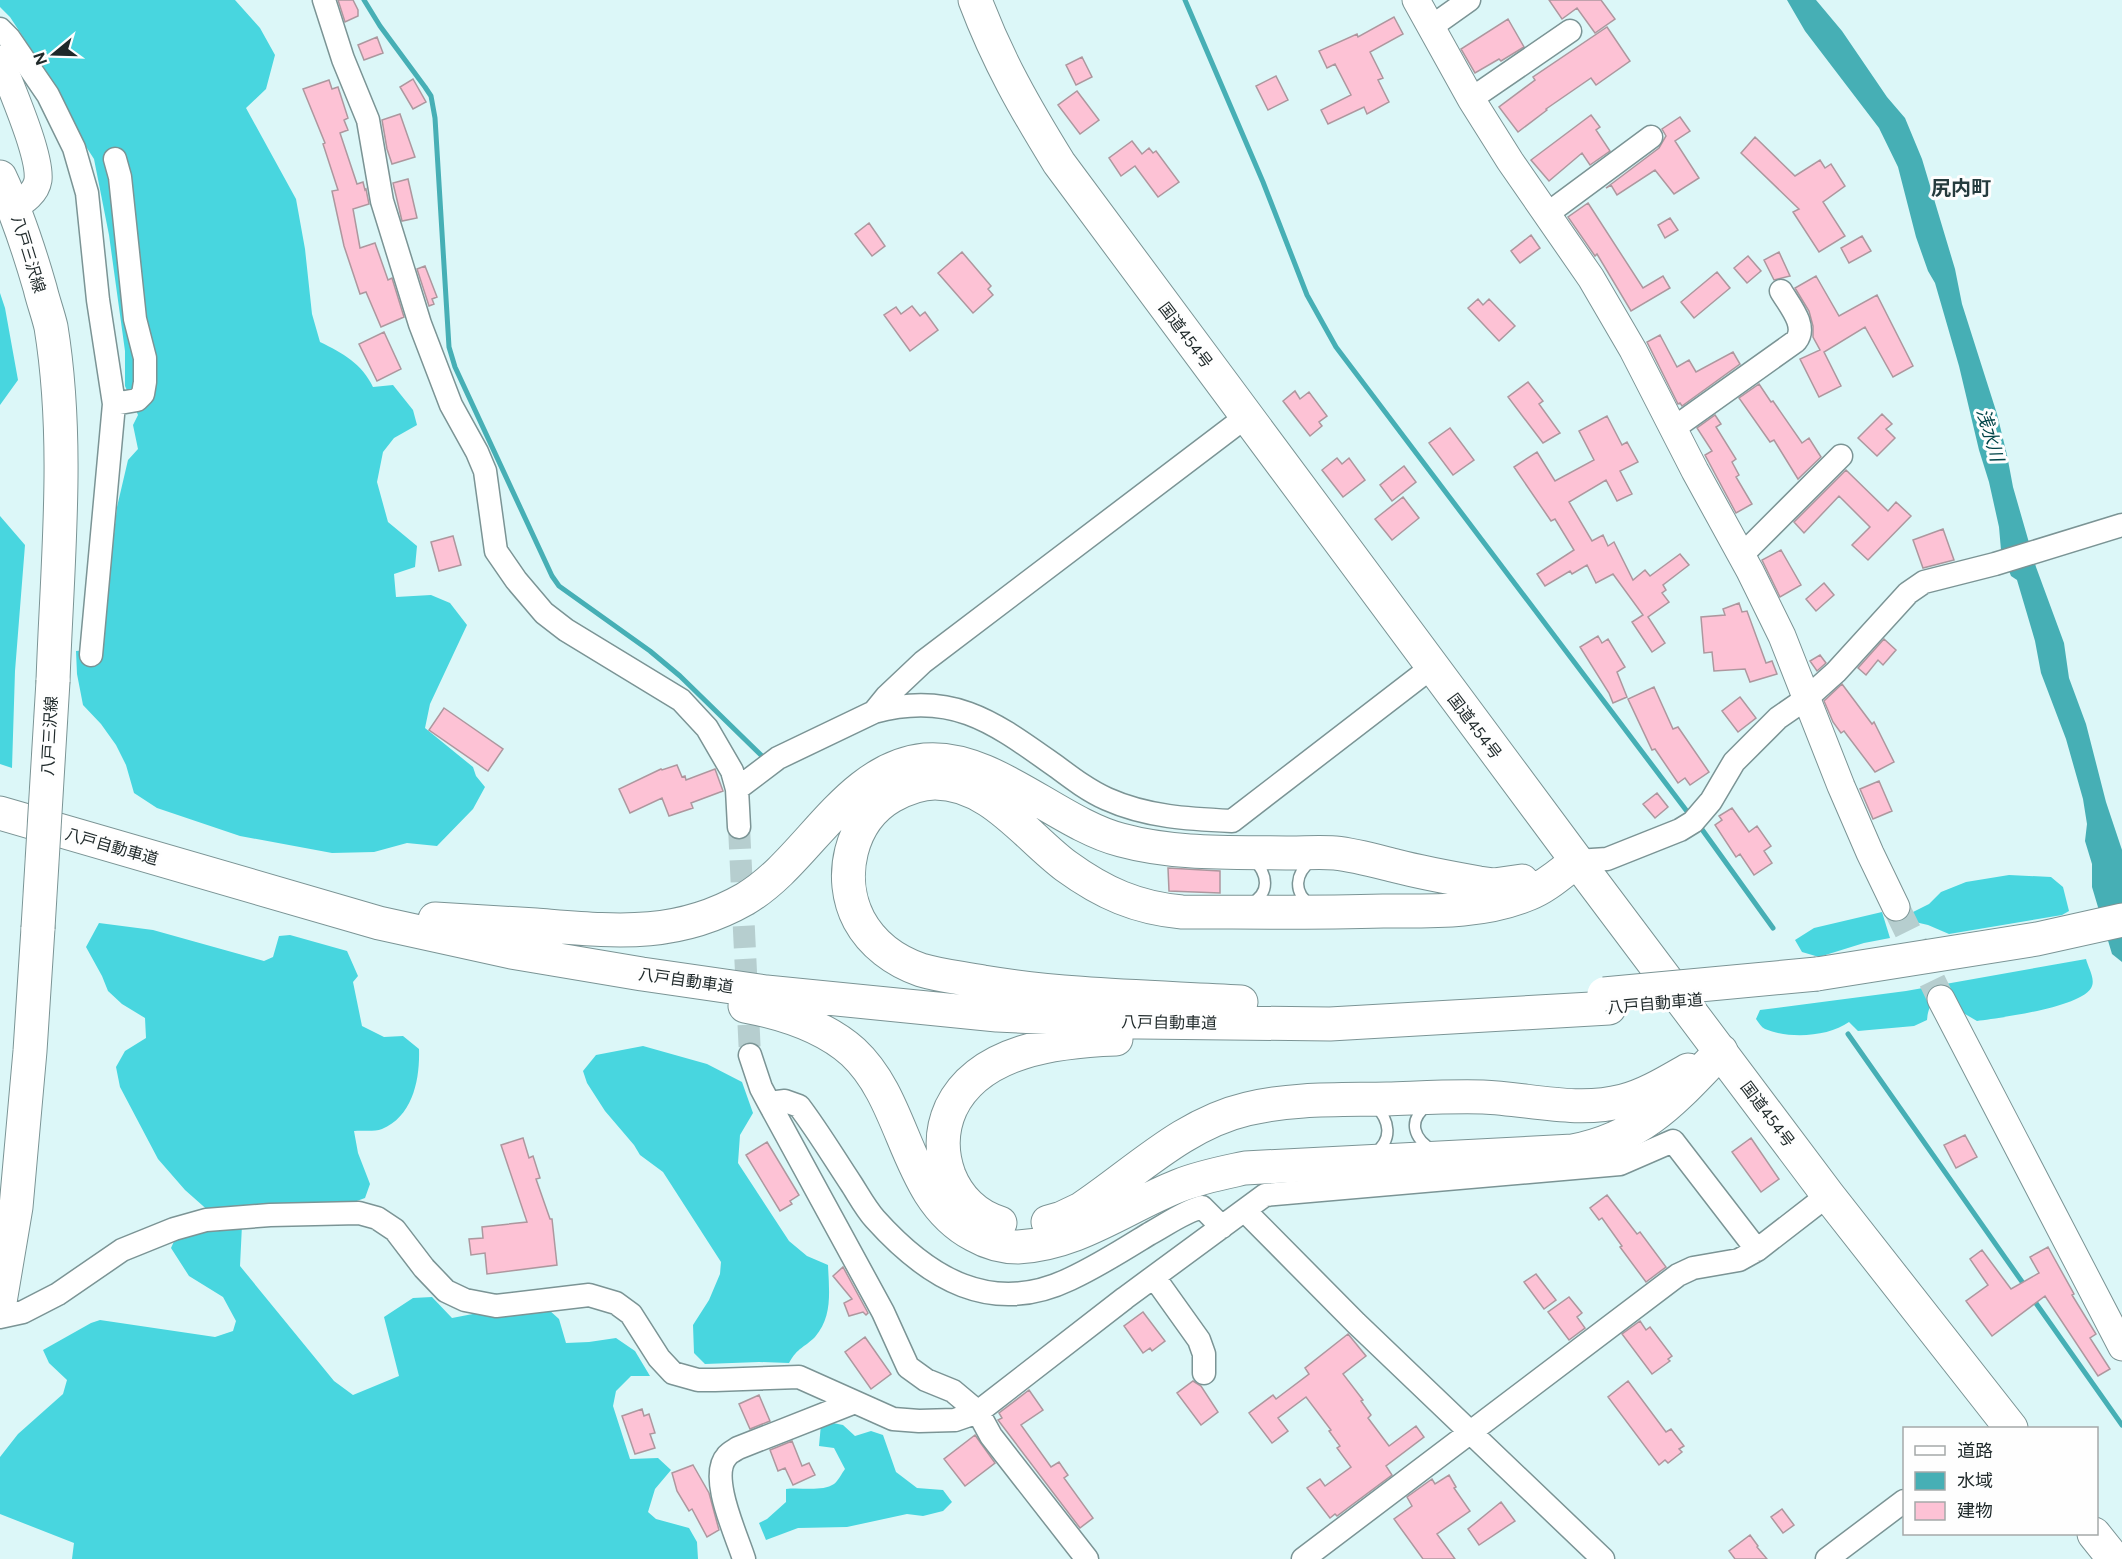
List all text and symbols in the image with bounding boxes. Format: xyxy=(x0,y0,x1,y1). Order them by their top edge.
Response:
north arrow xyxy=(24,24,84,84)
text: N xyxy=(29,50,51,68)
district label: 尻内町 xyxy=(1931,176,1991,200)
street label: 八戸三沢線 xyxy=(8,213,49,295)
street label: 国道454号 xyxy=(1155,299,1216,372)
water label: 浅水川 xyxy=(1972,406,2009,466)
street label: 国道454号 xyxy=(1444,690,1505,763)
street label: 八戸三沢線 xyxy=(38,696,61,776)
street label: 八戸自動車道 xyxy=(63,824,161,869)
street label: 八戸自動車道 xyxy=(637,964,735,997)
street label: 八戸自動車道 xyxy=(1606,990,1704,1017)
street label: 八戸自動車道 xyxy=(1121,1012,1217,1033)
street label: 国道454号 xyxy=(1737,1078,1798,1151)
legend xyxy=(1903,1427,2098,1535)
text: 道路 xyxy=(1957,1440,1993,1462)
text: 水域 xyxy=(1957,1470,1993,1492)
text: 建物 xyxy=(1957,1500,1993,1522)

